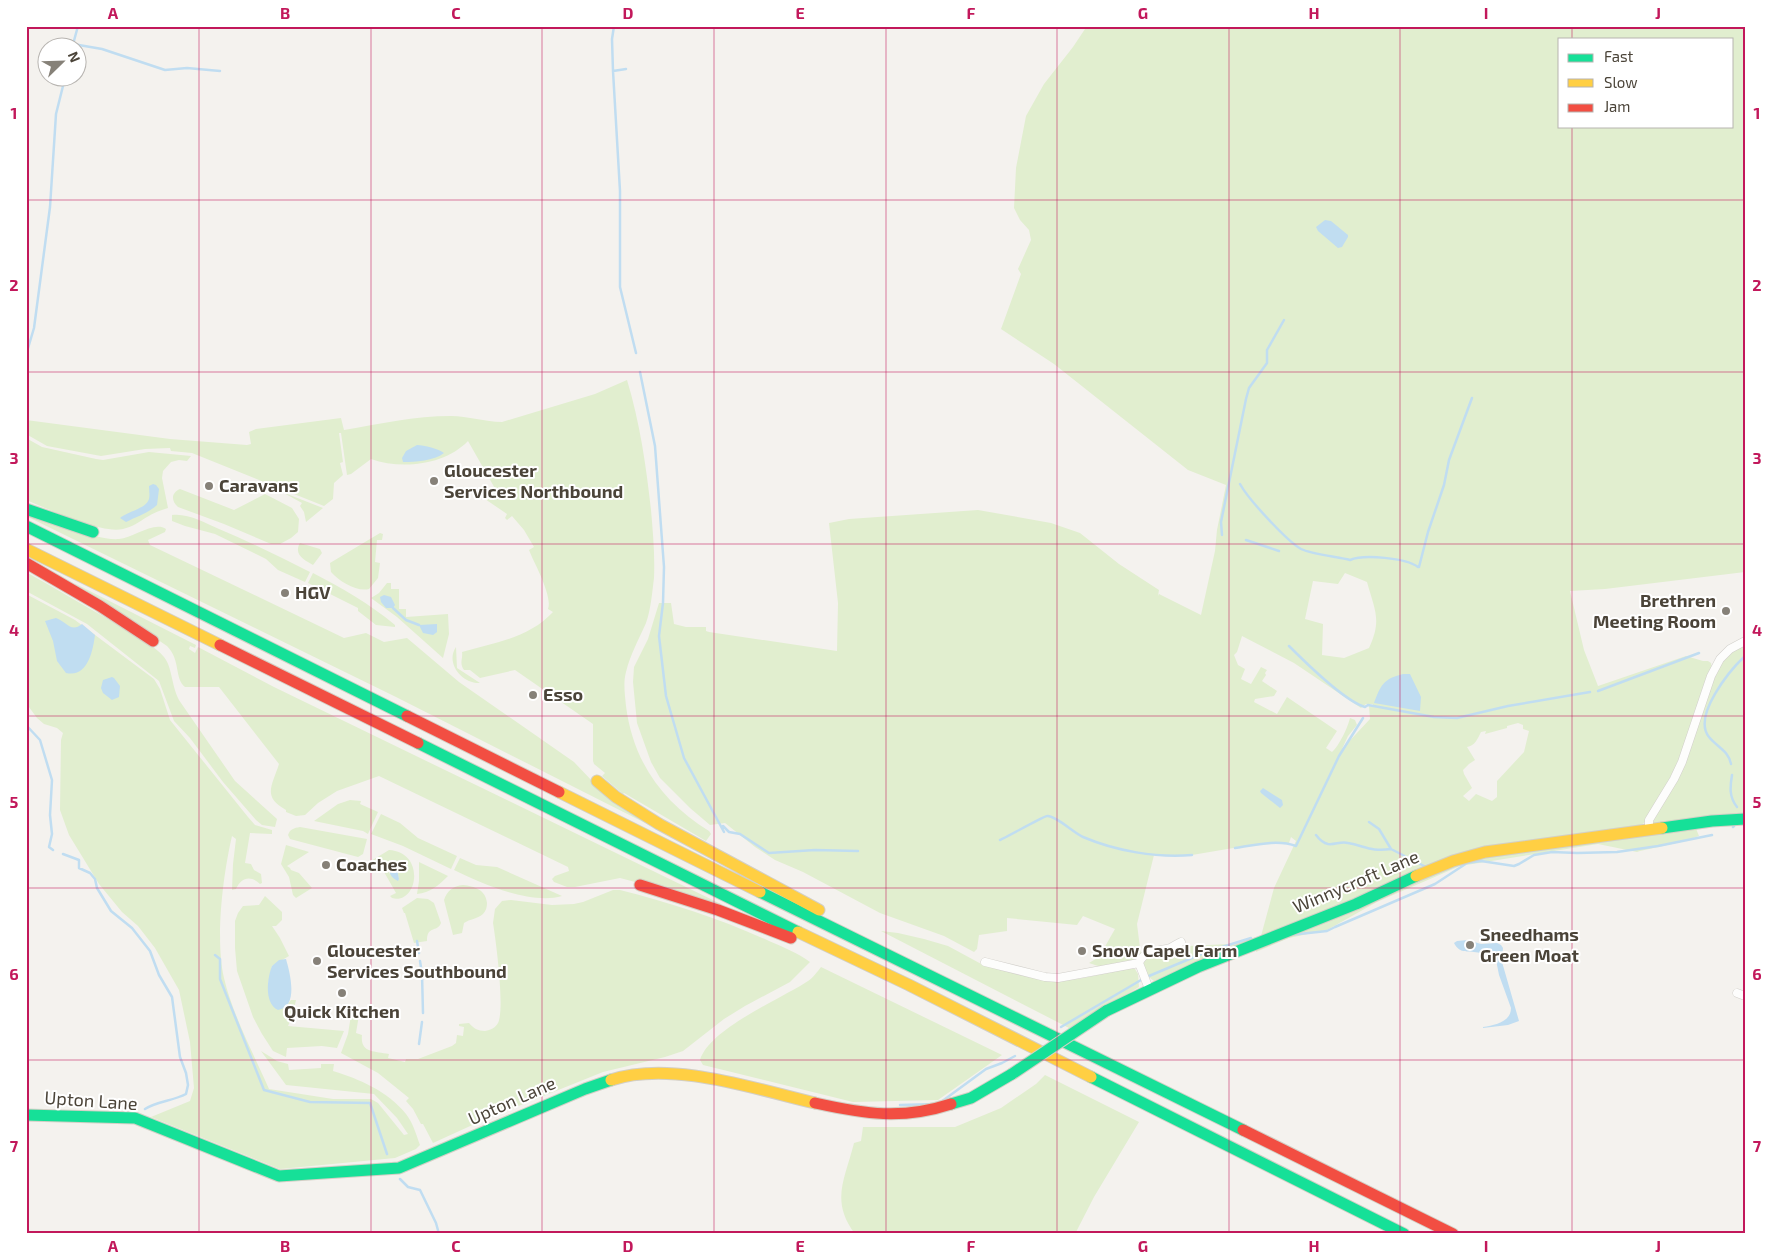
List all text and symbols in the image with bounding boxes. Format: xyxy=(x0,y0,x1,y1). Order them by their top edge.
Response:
text: A xyxy=(108,3,119,22)
text: B xyxy=(280,3,290,22)
text: C xyxy=(451,3,461,22)
text: D xyxy=(623,3,634,22)
text: E xyxy=(795,3,805,22)
text: F xyxy=(967,3,976,22)
text: G xyxy=(1138,3,1148,22)
text: H xyxy=(1308,3,1320,22)
text: I xyxy=(1484,3,1488,22)
text: J xyxy=(1655,3,1661,22)
north arrow xyxy=(38,38,88,88)
legend xyxy=(1558,38,1734,128)
text: Fast xyxy=(1604,47,1634,65)
text: N xyxy=(65,49,84,65)
text: Slow xyxy=(1604,73,1638,91)
text: Jam xyxy=(1604,97,1630,115)
text: 1 xyxy=(11,103,17,122)
text: 1 xyxy=(1754,103,1760,122)
text: 2 xyxy=(9,275,19,294)
text: 2 xyxy=(1752,275,1762,294)
text: 3 xyxy=(9,448,19,467)
text: 3 xyxy=(1752,448,1762,467)
place label: Gloucester Services Northbound xyxy=(444,459,623,502)
place label: Caravans xyxy=(219,474,298,496)
marker: Gloucester Services Northbound xyxy=(428,475,440,487)
marker: Caravans xyxy=(203,480,215,492)
place label: HGV xyxy=(295,581,331,603)
marker: HGV xyxy=(279,587,291,599)
place label: Brethren Meeting Room xyxy=(1593,589,1716,632)
marker: Brethren Meeting Room xyxy=(1720,605,1732,617)
text: 4 xyxy=(9,620,19,639)
text: 4 xyxy=(1752,620,1762,639)
place label: Esso xyxy=(543,683,583,705)
marker: Esso xyxy=(527,689,539,701)
text: 5 xyxy=(10,792,19,811)
text: 5 xyxy=(1753,792,1762,811)
street label: Winnycroft Lane xyxy=(1289,845,1422,918)
place label: Coaches xyxy=(336,853,407,875)
marker: Coaches xyxy=(320,859,332,871)
place label: Sneedhams Green Moat xyxy=(1480,923,1580,966)
place label: Gloucester Services Southbound xyxy=(327,939,507,982)
place label: Snow Capel Farm xyxy=(1092,939,1237,961)
marker: Sneedhams Green Moat xyxy=(1464,939,1476,951)
marker: Snow Capel Farm xyxy=(1076,945,1088,957)
marker: Gloucester Services Southbound xyxy=(311,955,323,967)
text: 6 xyxy=(9,964,19,983)
text: 6 xyxy=(1752,964,1762,983)
marker: Quick Kitchen xyxy=(336,987,348,999)
place label: Quick Kitchen xyxy=(284,1000,400,1022)
street label: Upton Lane xyxy=(465,1071,559,1129)
street label: Upton Lane xyxy=(44,1086,138,1114)
text: 7 xyxy=(10,1136,19,1155)
text: 7 xyxy=(1753,1136,1762,1155)
text: A xyxy=(108,1236,119,1255)
text: B xyxy=(280,1236,290,1255)
text: C xyxy=(451,1236,461,1255)
text: D xyxy=(623,1236,634,1255)
text: E xyxy=(795,1236,805,1255)
text: F xyxy=(967,1236,976,1255)
text: G xyxy=(1138,1236,1148,1255)
text: H xyxy=(1308,1236,1320,1255)
text: I xyxy=(1484,1236,1488,1255)
text: J xyxy=(1655,1236,1661,1255)

